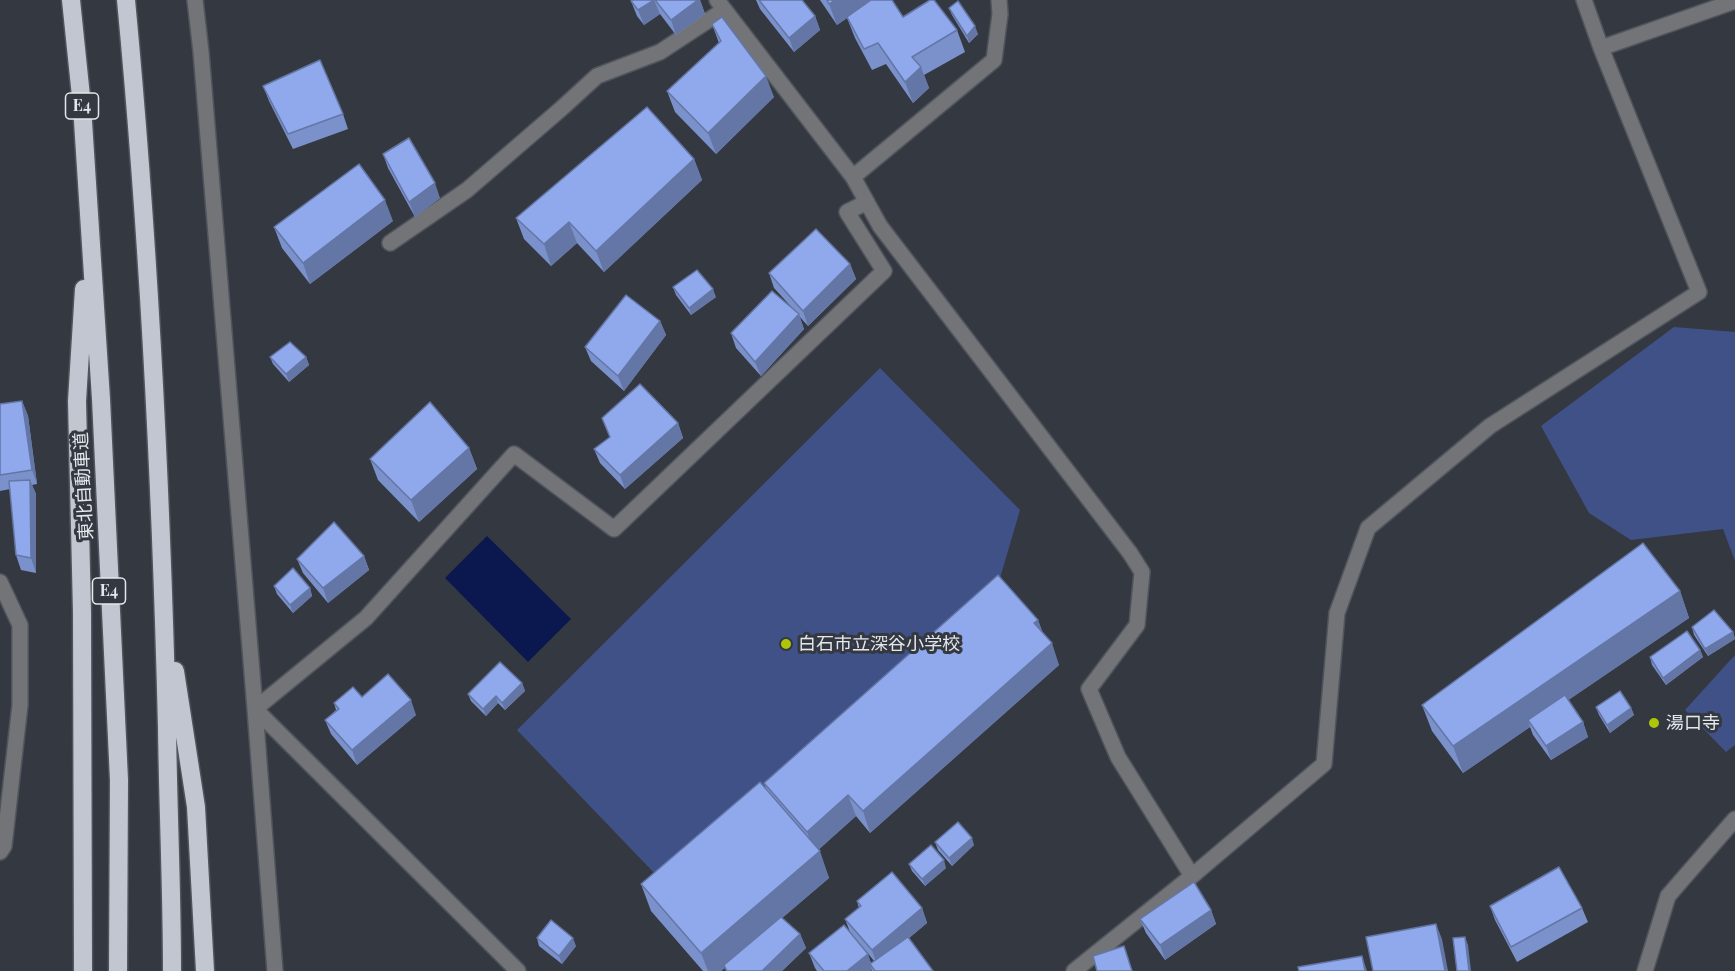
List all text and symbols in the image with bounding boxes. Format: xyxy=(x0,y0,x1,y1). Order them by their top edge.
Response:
road number: E4 xyxy=(66,93,98,119)
street label: 東北自動車道 xyxy=(70,432,98,540)
road number: E4 xyxy=(92,578,126,604)
place label: 白石市立深谷小学校 xyxy=(798,633,960,655)
marker: 白石市立深谷小学校 xyxy=(779,637,793,651)
place label: 湯口寺 xyxy=(1666,712,1720,734)
marker: 湯口寺 xyxy=(1647,716,1661,730)

